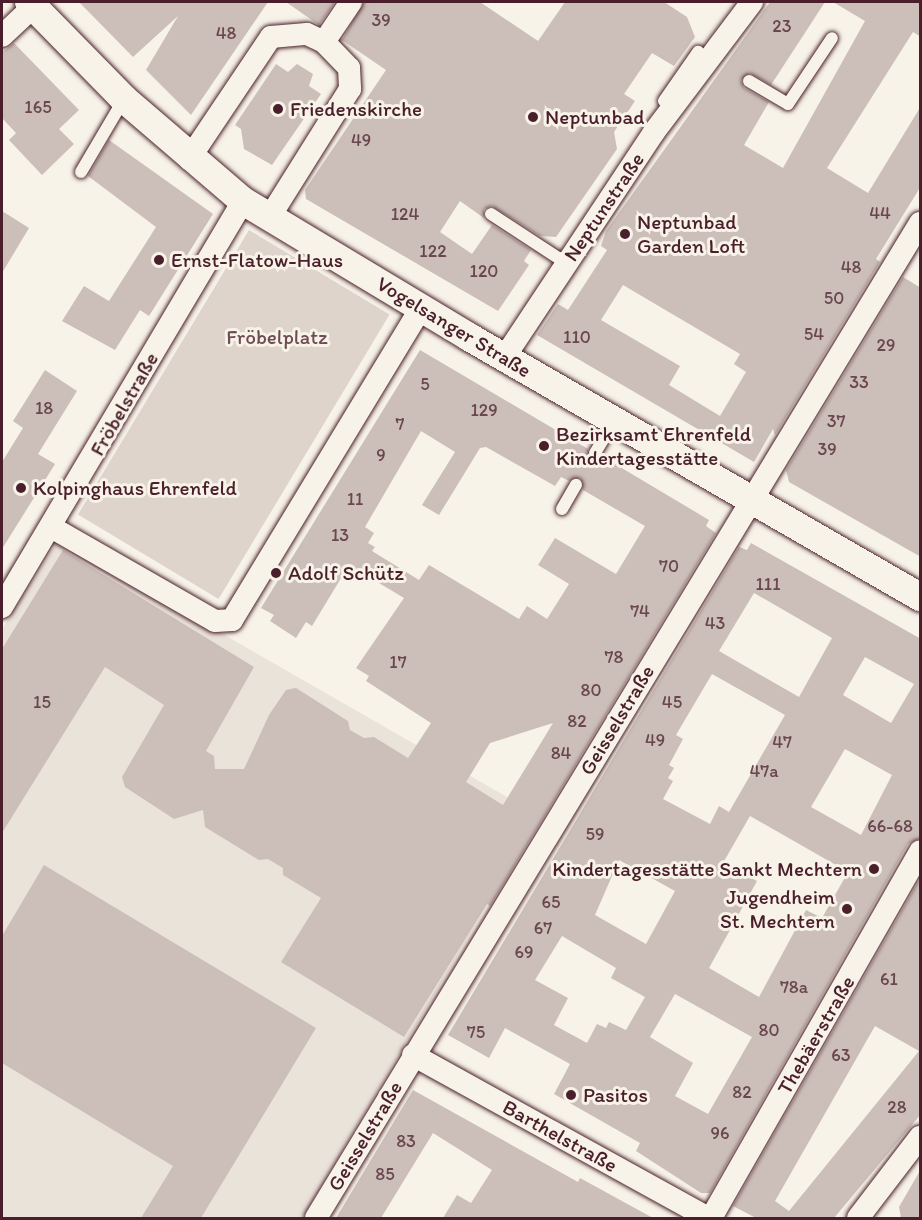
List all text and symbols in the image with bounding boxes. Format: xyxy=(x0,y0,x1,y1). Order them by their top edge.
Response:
house number: 39 xyxy=(371,9,391,31)
house number: 23 xyxy=(772,15,792,37)
house number: 48 xyxy=(216,22,236,44)
house number: 165 xyxy=(24,96,52,118)
place label: Friedenskirche xyxy=(290,96,422,122)
marker: Friedenskirche xyxy=(271,102,285,116)
place label: Neptunbad xyxy=(545,104,645,130)
marker: Neptunbad xyxy=(526,110,540,124)
house number: 49 xyxy=(351,129,371,151)
street label: Neptunstraße xyxy=(558,148,650,266)
house number: 44 xyxy=(869,202,891,224)
house number: 124 xyxy=(391,203,419,225)
place label: Neptunbad Garden Loft xyxy=(637,209,745,259)
marker: Neptunbad Garden Loft xyxy=(618,227,632,241)
house number: 122 xyxy=(419,240,447,262)
place label: Ernst-Flatow-Haus xyxy=(171,247,343,273)
marker: Ernst-Flatow-Haus xyxy=(152,253,166,267)
house number: 48 xyxy=(841,256,861,278)
house number: 120 xyxy=(470,260,498,282)
street label: Vogelsanger Straße xyxy=(372,271,536,383)
house number: 50 xyxy=(824,287,844,309)
house number: 54 xyxy=(804,323,824,345)
park label: Fröbelplatz xyxy=(226,324,328,350)
house number: 110 xyxy=(563,326,591,348)
house number: 29 xyxy=(877,334,895,356)
street label: Fröbelstraße xyxy=(84,348,164,460)
house number: 33 xyxy=(849,371,869,393)
house number: 5 xyxy=(420,373,430,395)
house number: 18 xyxy=(35,397,53,419)
house number: 129 xyxy=(470,399,498,421)
house number: 37 xyxy=(827,410,845,432)
house number: 7 xyxy=(396,413,404,435)
place label: Bezirksamt Ehrenfeld Kindertagesstätte xyxy=(556,421,751,471)
house number: 39 xyxy=(817,438,837,460)
marker: Bezirksamt Ehrenfeld Kindertagesstätte xyxy=(537,439,551,453)
house number: 9 xyxy=(376,444,386,466)
place label: Kolpinghaus Ehrenfeld xyxy=(33,475,237,501)
marker: Kolpinghaus Ehrenfeld xyxy=(14,481,28,495)
house number: 11 xyxy=(347,488,363,510)
house number: 13 xyxy=(331,524,349,546)
house number: 70 xyxy=(659,555,679,577)
place label: Adolf Schütz xyxy=(288,560,404,586)
marker: Adolf Schütz xyxy=(269,566,283,580)
house number: 111 xyxy=(755,573,781,595)
house number: 74 xyxy=(630,600,650,622)
house number: 43 xyxy=(705,612,725,634)
house number: 78 xyxy=(605,646,623,668)
house number: 17 xyxy=(389,651,407,673)
street label: Geisselstraße xyxy=(574,660,660,780)
house number: 80 xyxy=(581,679,601,701)
house number: 15 xyxy=(33,691,51,713)
house number: 45 xyxy=(662,691,682,713)
house number: 82 xyxy=(567,710,587,732)
house number: 49 xyxy=(645,729,665,751)
house number: 47 xyxy=(772,731,792,753)
house number: 84 xyxy=(551,742,571,764)
house number: 47a xyxy=(749,760,779,782)
house number: 66-68 xyxy=(867,815,913,837)
house number: 59 xyxy=(586,823,604,845)
place label: Kindertagesstätte Sankt Mechtern xyxy=(553,856,862,882)
marker: Kindertagesstätte Sankt Mechtern xyxy=(867,862,881,876)
place label: Jugendheim St. Mechtern xyxy=(721,884,835,934)
house number: 65 xyxy=(542,891,560,913)
marker: Jugendheim St. Mechtern xyxy=(840,902,854,916)
house number: 67 xyxy=(534,917,552,939)
house number: 69 xyxy=(515,941,533,963)
house number: 61 xyxy=(880,968,898,990)
street label: Thebäerstraße xyxy=(772,971,860,1099)
house number: 78a xyxy=(780,976,808,998)
house number: 80 xyxy=(759,1019,779,1041)
house number: 75 xyxy=(467,1021,485,1043)
house number: 63 xyxy=(831,1044,851,1066)
street label: Geisselstraße xyxy=(322,1076,408,1196)
house number: 82 xyxy=(732,1081,752,1103)
place label: Pasitos xyxy=(583,1082,648,1108)
marker: Pasitos xyxy=(564,1088,578,1102)
street label: Barthelstraße xyxy=(498,1094,622,1178)
house number: 28 xyxy=(887,1096,907,1118)
house number: 96 xyxy=(711,1122,729,1144)
house number: 83 xyxy=(396,1130,416,1152)
house number: 85 xyxy=(375,1163,395,1185)

